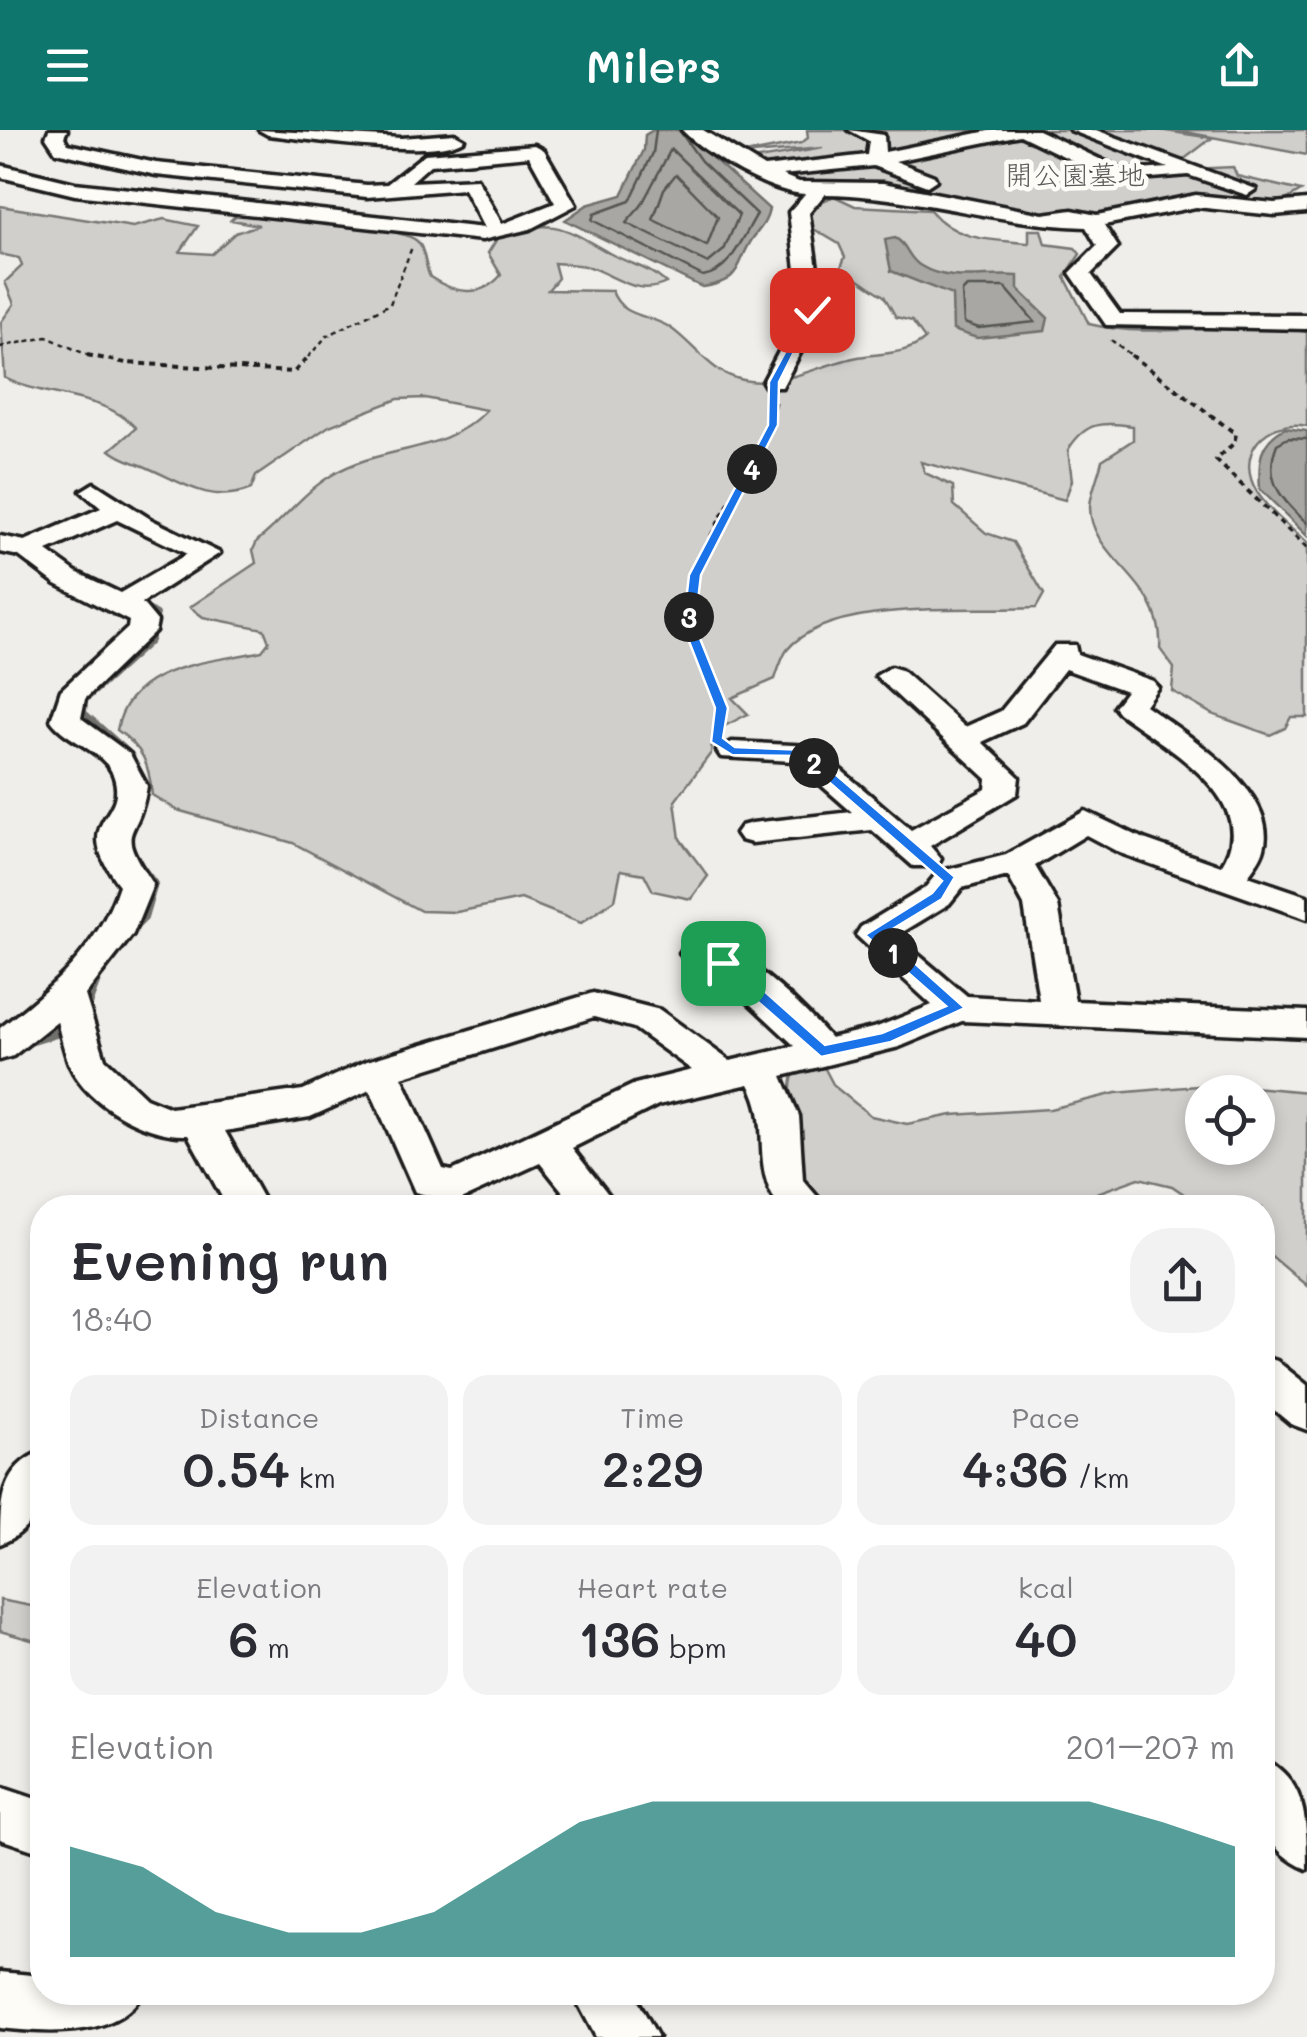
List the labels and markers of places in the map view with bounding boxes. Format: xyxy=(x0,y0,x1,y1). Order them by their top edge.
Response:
pin xyxy=(770,268,855,353)
pin: 4 xyxy=(727,444,777,494)
pin: 3 xyxy=(664,592,714,642)
pin: 2 xyxy=(789,738,839,788)
pin xyxy=(681,921,766,1006)
pin: 1 xyxy=(868,928,918,978)

